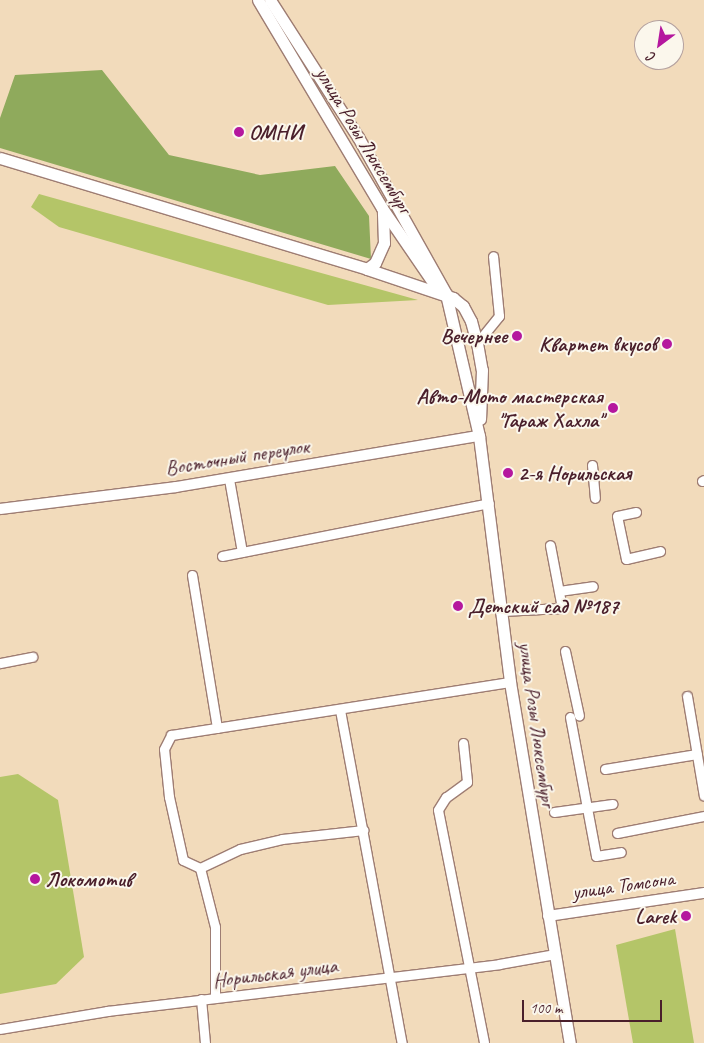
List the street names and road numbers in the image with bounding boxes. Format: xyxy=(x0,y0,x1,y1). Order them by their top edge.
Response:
street label: улица Розы Люксембург xyxy=(310,62,418,218)
street label: Восточный переулок xyxy=(163,433,311,481)
street label: улица Розы Люксембург xyxy=(513,640,561,808)
street label: улица Томсона xyxy=(570,865,676,905)
street label: Норильская улица xyxy=(211,953,339,993)

